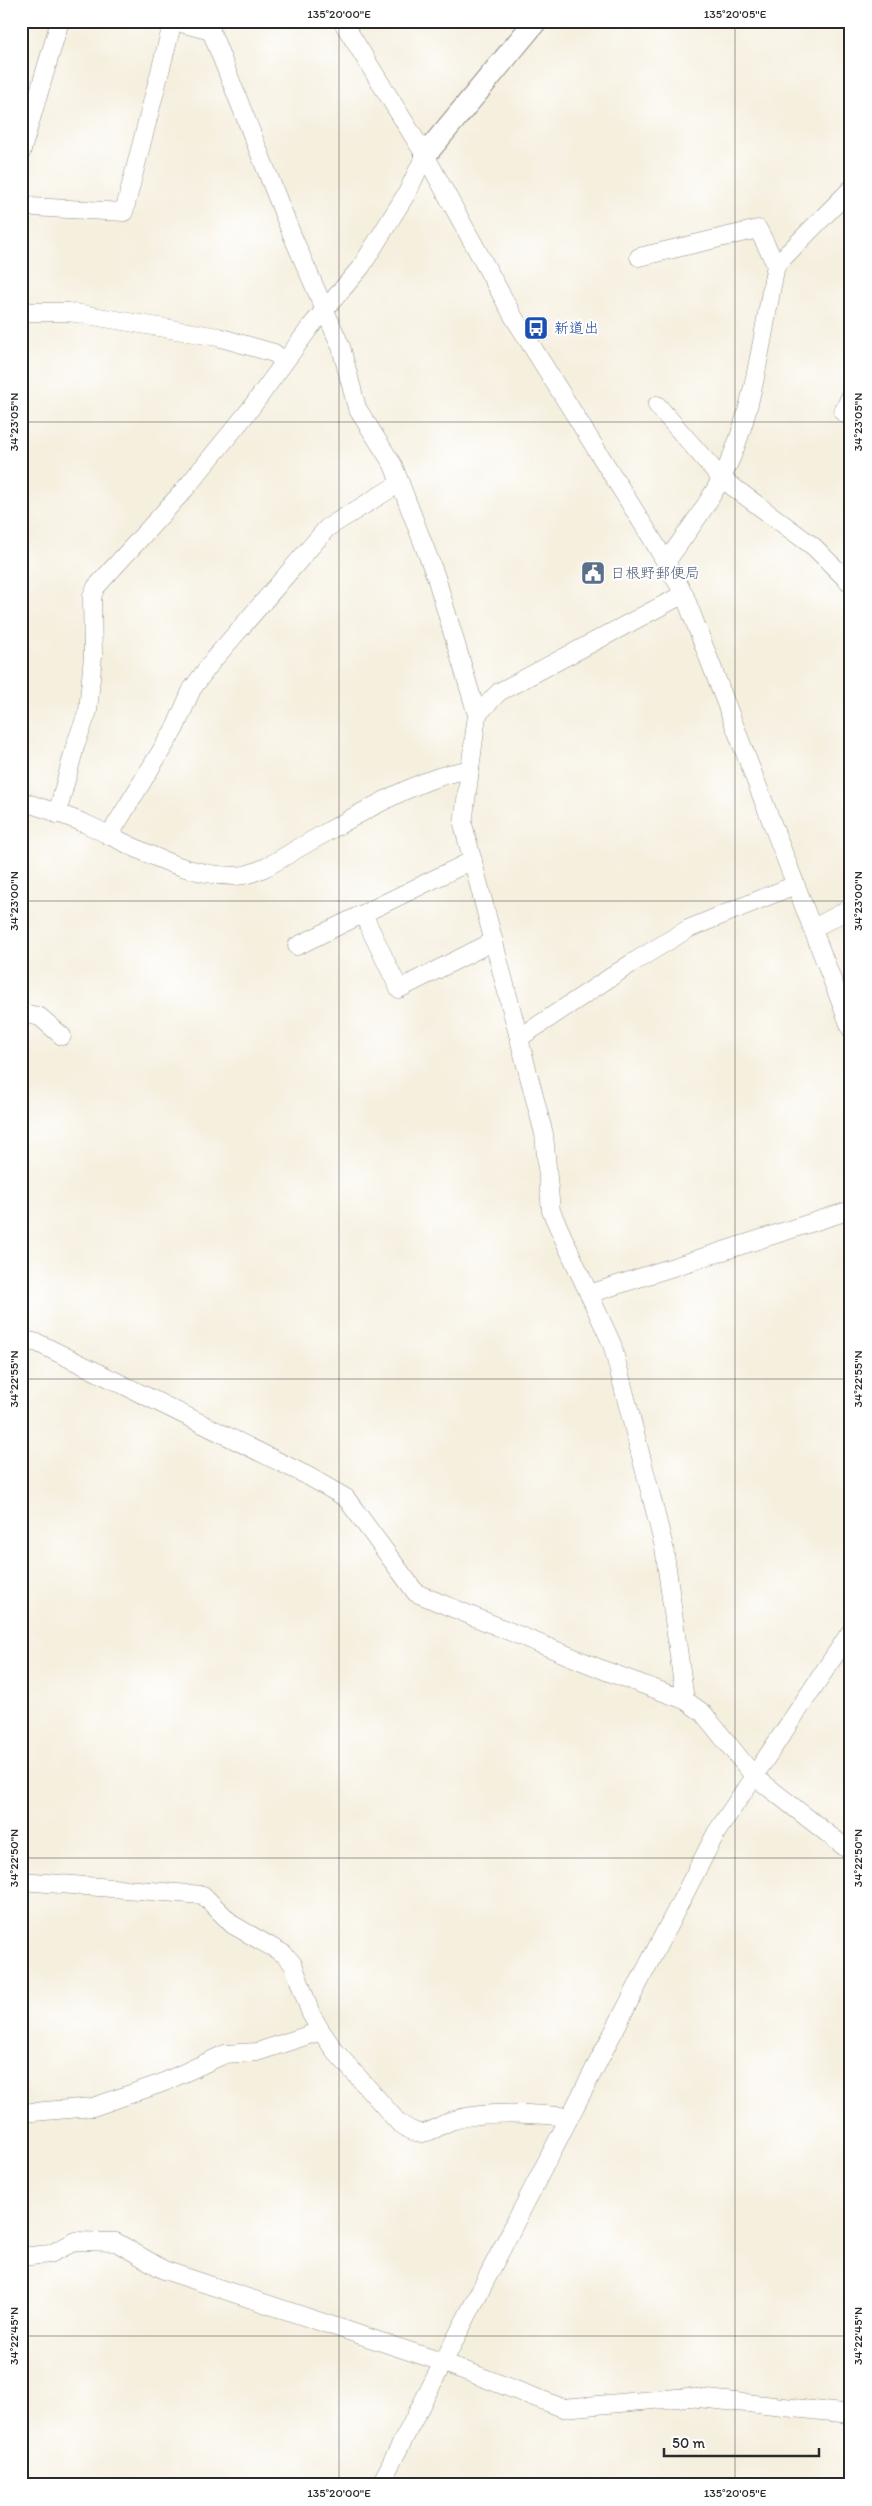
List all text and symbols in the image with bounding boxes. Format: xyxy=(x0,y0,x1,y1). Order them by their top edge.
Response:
text: 135°20'00"E xyxy=(307,7,371,21)
text: 135°20'05"E xyxy=(704,7,767,21)
bus stop icon: 新道出 xyxy=(523,315,549,341)
place label: 新道出 xyxy=(554,319,599,337)
text: 34°23'05"N xyxy=(7,393,21,451)
text: 34°23'05"N xyxy=(851,393,865,451)
public building icon: 日根野郵便局 xyxy=(580,560,606,586)
place label: 日根野郵便局 xyxy=(610,564,700,582)
text: 34°23'00"N xyxy=(7,871,21,931)
text: 34°23'00"N xyxy=(851,871,865,931)
text: 34°22'55"N xyxy=(7,1350,21,1408)
text: 34°22'55"N xyxy=(851,1350,865,1408)
text: 34°22'50"N xyxy=(7,1829,21,1887)
text: 34°22'50"N xyxy=(851,1829,865,1887)
text: 34°22'45"N xyxy=(7,2307,21,2365)
text: 34°22'45"N xyxy=(851,2307,865,2365)
scale bar xyxy=(664,2426,820,2458)
text: 50 m xyxy=(672,2434,705,2452)
text: 135°20'00"E xyxy=(307,2486,371,2500)
text: 135°20'05"E xyxy=(704,2486,767,2500)

